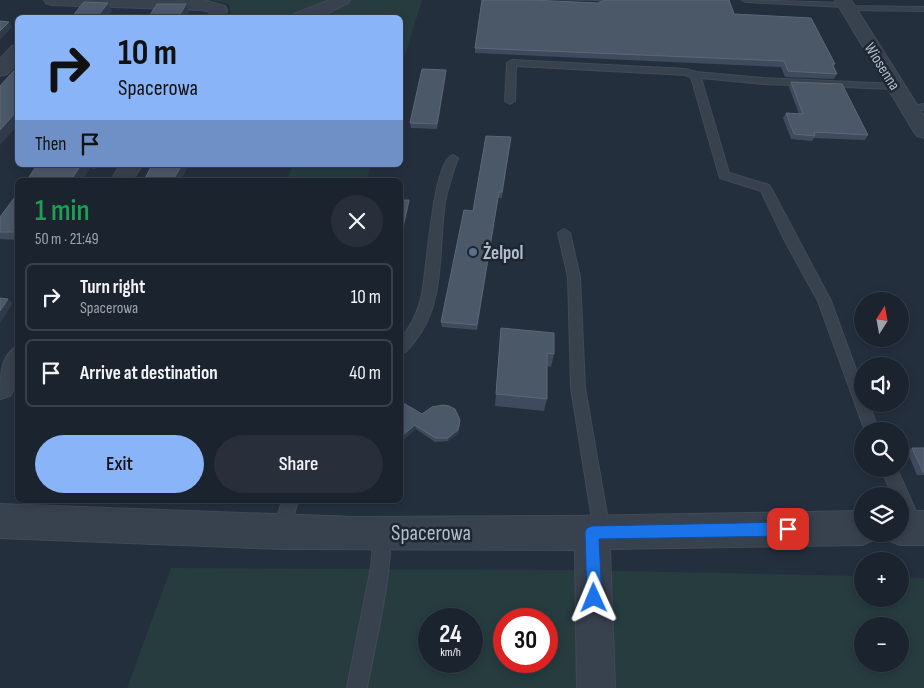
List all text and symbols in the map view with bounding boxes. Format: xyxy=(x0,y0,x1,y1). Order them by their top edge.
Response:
text: 10 m xyxy=(118,32,177,75)
icon: right xyxy=(35,35,100,100)
street label: Wiosenna xyxy=(860,40,904,94)
text: Spacerowa xyxy=(118,75,198,102)
icon: arrive xyxy=(76,130,104,158)
text: Then xyxy=(35,133,66,156)
text: 1 min xyxy=(35,193,90,229)
button: close xyxy=(331,195,383,247)
text: 50 m · 21:49 xyxy=(35,230,99,249)
place label: Żelpol xyxy=(483,242,523,265)
marker: Żelpol xyxy=(467,246,479,258)
text: Turn right xyxy=(80,276,145,299)
icon: right xyxy=(37,283,65,311)
text: 10 m xyxy=(351,286,381,309)
north arrow xyxy=(854,292,909,348)
map controls xyxy=(854,292,909,672)
text: Spacerowa xyxy=(80,299,138,318)
button: sound xyxy=(854,357,909,412)
icon: arrive xyxy=(37,359,65,387)
text: Arrive at destination xyxy=(80,362,218,385)
text: 40 m xyxy=(349,362,381,385)
button: search xyxy=(854,422,909,477)
button: Exit xyxy=(35,435,204,493)
button: Share xyxy=(214,435,383,493)
button: layers xyxy=(854,487,909,542)
pin xyxy=(767,508,809,550)
icon: arrive xyxy=(774,515,802,543)
street label: Spacerowa xyxy=(391,520,471,547)
button: + xyxy=(854,552,909,607)
position arrow xyxy=(567,571,619,623)
speed limit sign: 30 xyxy=(493,608,558,673)
button: − xyxy=(854,617,909,672)
text: 24 xyxy=(439,619,462,650)
text: km/h xyxy=(440,645,461,660)

